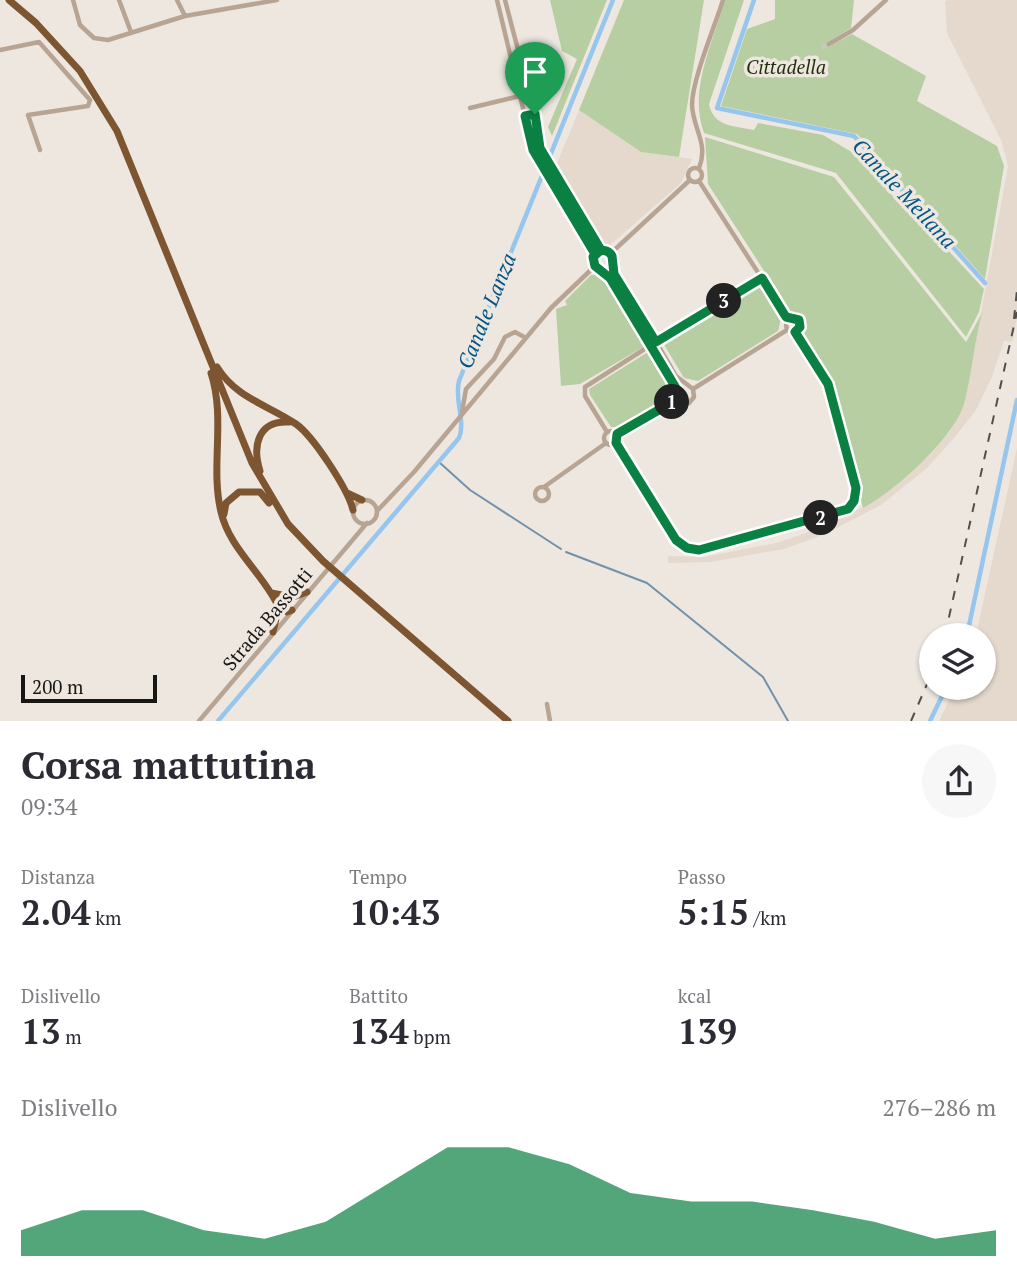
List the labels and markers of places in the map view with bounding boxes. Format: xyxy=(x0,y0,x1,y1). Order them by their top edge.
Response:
pin xyxy=(505,42,565,114)
pin: 3 xyxy=(706,284,742,318)
pin: 1 xyxy=(654,384,690,420)
pin: 2 xyxy=(804,500,838,536)

